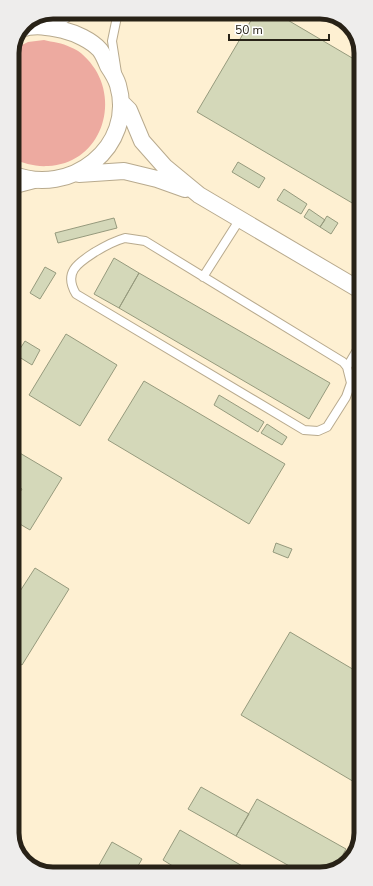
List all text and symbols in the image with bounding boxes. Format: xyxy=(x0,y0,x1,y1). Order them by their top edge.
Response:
scale bar xyxy=(229,16,329,42)
text: 50 m xyxy=(235,22,263,38)

